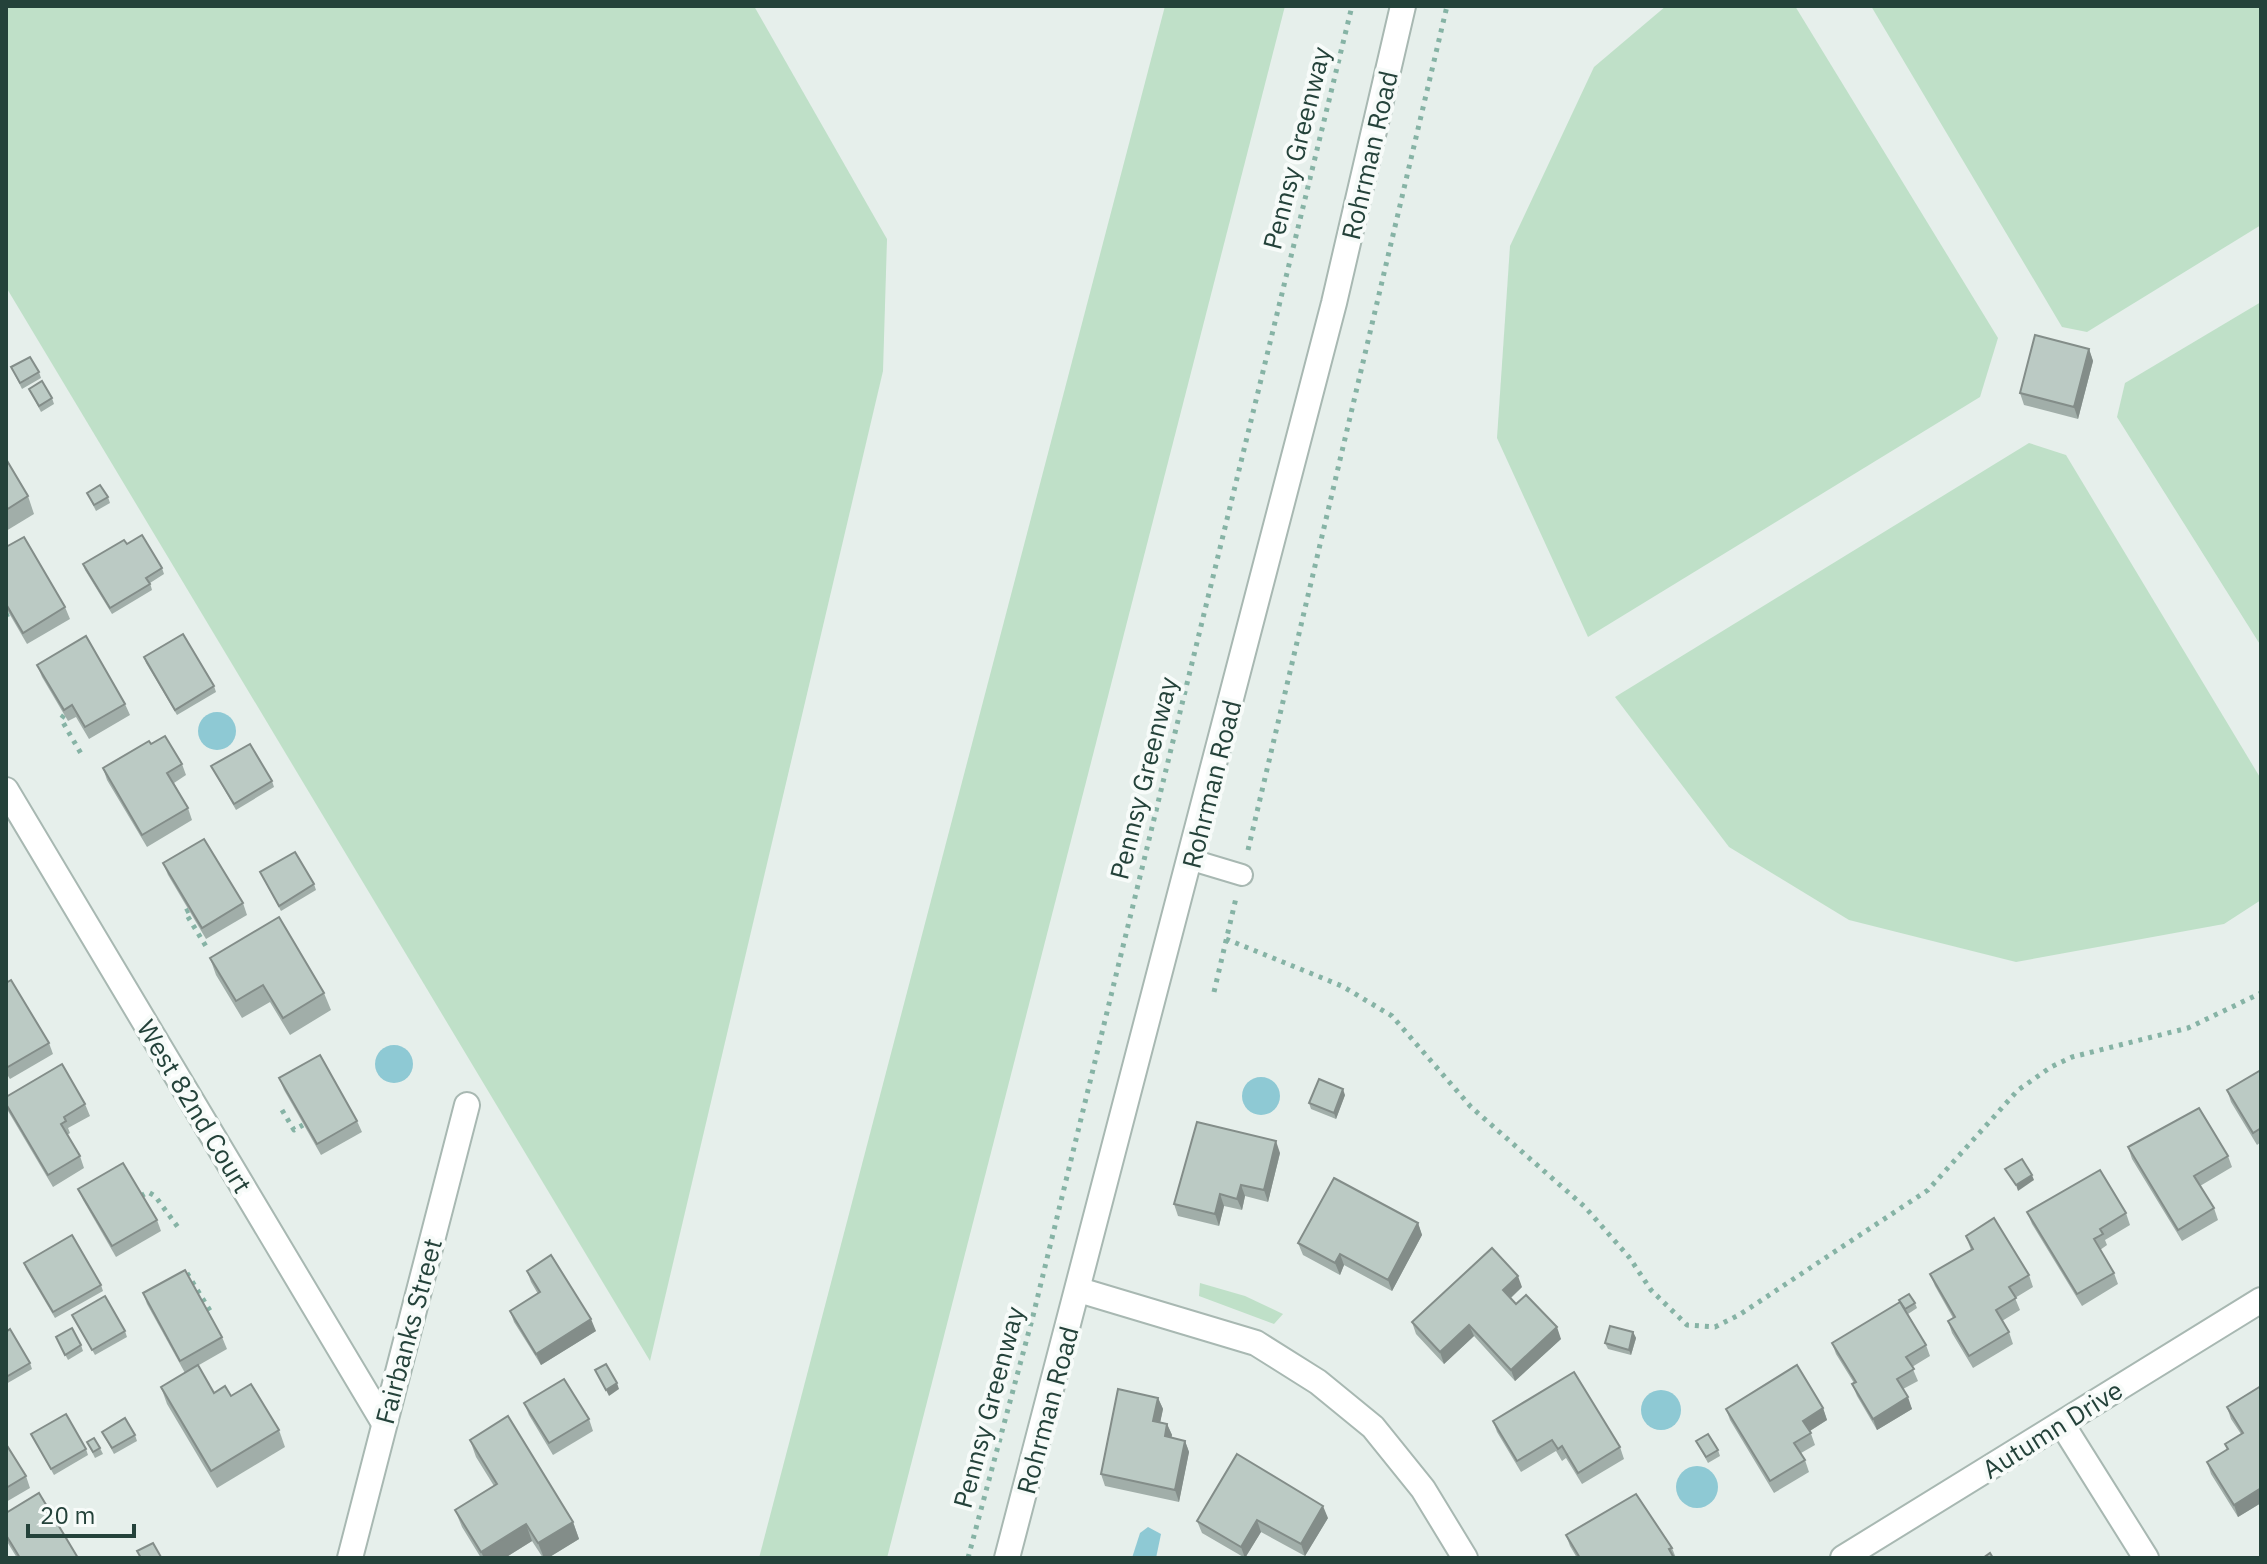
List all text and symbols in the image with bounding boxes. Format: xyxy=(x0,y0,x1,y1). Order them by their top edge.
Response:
street label: Pennsy Greenway xyxy=(1254,43,1338,253)
street label: Rohrman Road xyxy=(1333,67,1405,243)
street label: Pennsy Greenway xyxy=(1101,673,1185,883)
street label: Rohrman Road xyxy=(1174,696,1248,872)
street label: West 82nd Court xyxy=(130,1013,260,1199)
street label: Fairbanks Street xyxy=(367,1234,449,1428)
street label: Pennsy Greenway xyxy=(945,1302,1031,1512)
street label: Rohrman Road xyxy=(1008,1322,1086,1498)
street label: Autumn Drive xyxy=(1975,1372,2129,1486)
scale bar xyxy=(28,1488,134,1538)
text: 20 m xyxy=(40,1499,95,1531)

